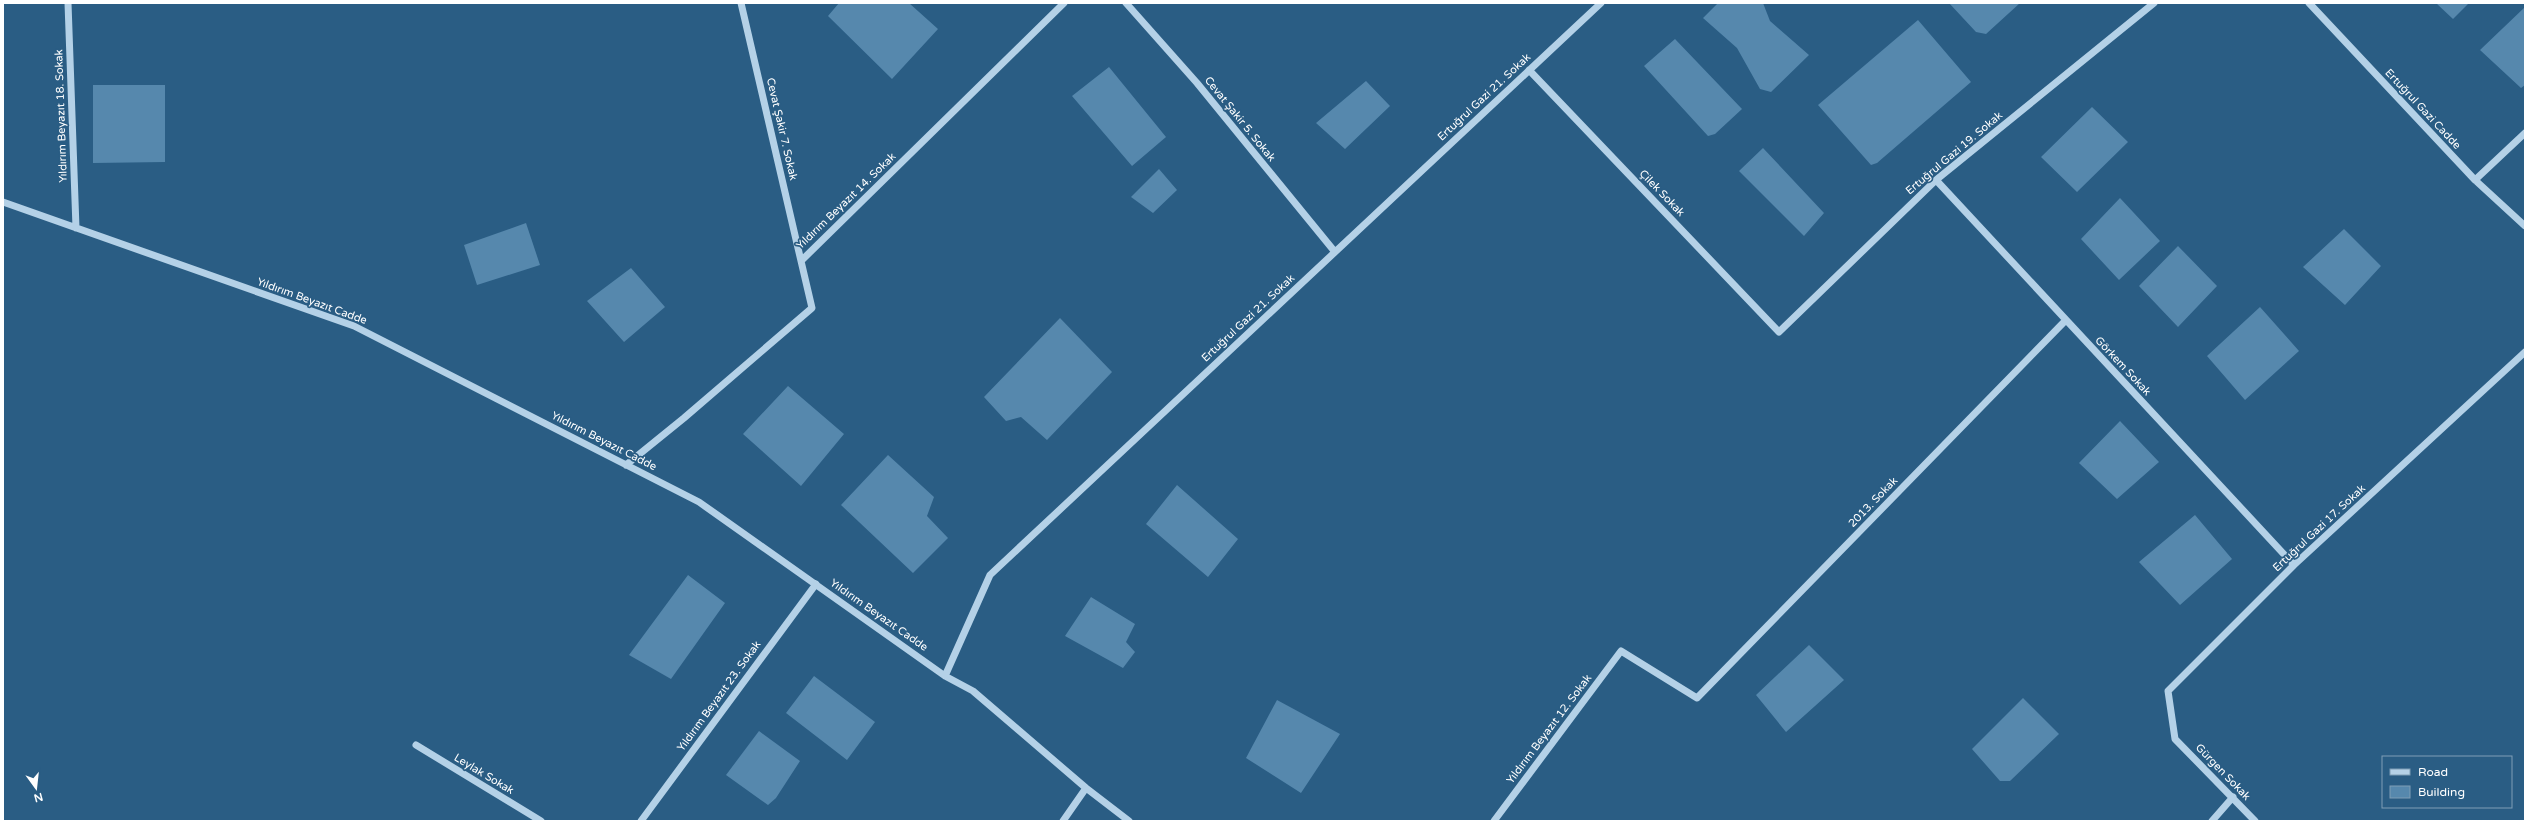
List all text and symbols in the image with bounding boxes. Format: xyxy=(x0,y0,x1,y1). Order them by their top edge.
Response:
street label: Yıldırım Beyazıt 18. Sokak xyxy=(52,49,70,183)
street label: Ertuğrul Gazi 21. Sokak xyxy=(1435,51,1533,143)
street label: Ertuğrul Gazi Cadde xyxy=(2382,66,2464,152)
street label: Cevat Şakir 5. Sokak xyxy=(1202,74,1278,164)
street label: Cevat Şakir 7. Sokak xyxy=(764,76,800,182)
street label: Ertuğrul Gazi 19. Sokak xyxy=(1903,109,2005,197)
street label: Yıldırım Beyazıt 14. Sokak xyxy=(793,150,899,252)
street label: Çilek Sokak xyxy=(1637,167,1687,219)
street label: Ertuğrul Gazi 21. Sokak xyxy=(1199,272,1297,364)
street label: Yıldırım Beyazıt Cadde xyxy=(255,275,369,327)
street label: Görkem Sokak xyxy=(2092,334,2154,398)
street label: Yıldırım Beyazıt Cadde xyxy=(549,409,659,473)
street label: 2013. Sokak xyxy=(1846,474,1900,530)
street label: Ertuğrul Gazi 17. Sokak xyxy=(2270,482,2368,574)
street label: Yıldırım Beyazıt Cadde xyxy=(828,576,930,654)
street label: Yıldırım Beyazıt 23. Sokak xyxy=(675,638,763,754)
street label: Yıldırım Beyazıt 12. Sokak xyxy=(1504,672,1594,786)
street label: Gürgen Sokak xyxy=(2193,741,2253,803)
street label: Leylak Sokak xyxy=(452,751,516,797)
legend xyxy=(2382,756,2512,808)
text: Road xyxy=(2418,765,2448,779)
north arrow xyxy=(16,768,56,808)
text: Building xyxy=(2418,785,2465,799)
text: N xyxy=(33,790,44,805)

